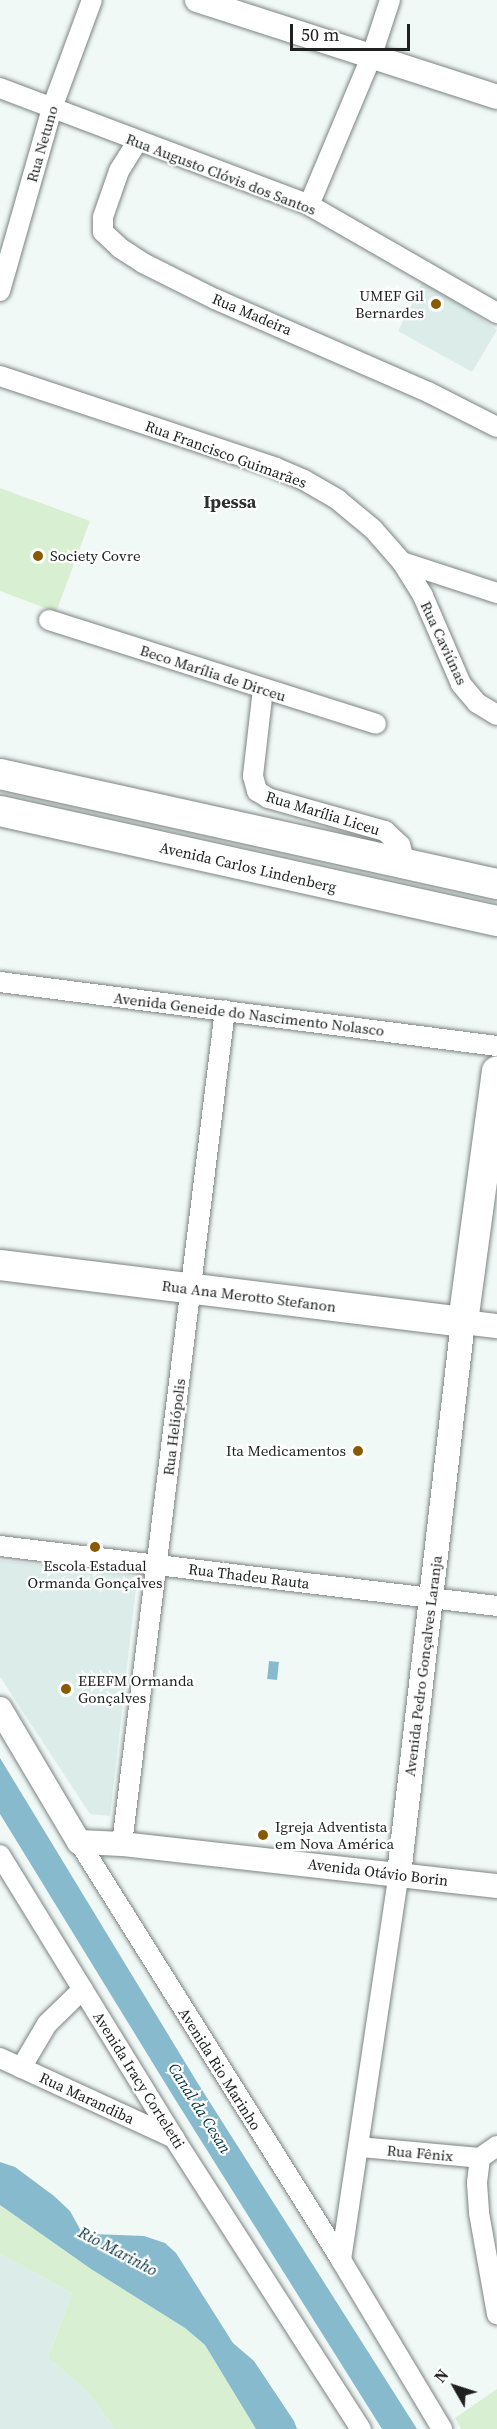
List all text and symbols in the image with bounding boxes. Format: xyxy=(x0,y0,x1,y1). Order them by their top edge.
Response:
scale bar xyxy=(293,12,413,50)
text: 50 m xyxy=(301,22,339,47)
street label: Rua Netuno xyxy=(22,104,62,184)
street label: Rua Augusto Clóvis dos Santos xyxy=(123,129,319,219)
place label: UMEF Gil Bernardes xyxy=(355,286,424,321)
street label: Rua Madeira xyxy=(209,289,295,339)
marker: UMEF Gil Bernardes xyxy=(429,297,443,311)
street label: Rua Francisco Guimarães xyxy=(143,416,309,492)
district label: Ipessa xyxy=(204,491,256,513)
place label: Society Covre xyxy=(50,547,141,565)
marker: Society Covre xyxy=(31,549,45,563)
street label: Rua Caviúnas xyxy=(417,598,471,688)
street label: Beco Marília de Dirceu xyxy=(138,641,288,705)
street label: Rua Marília Liceu xyxy=(264,787,382,839)
street label: Avenida Carlos Lindenberg xyxy=(158,838,338,896)
street label: Avenida Geneide do Nascimento Nolasco xyxy=(113,988,385,1040)
street label: Rua Ana Merotto Stefanon xyxy=(161,1276,337,1316)
street label: Rua Heliópolis xyxy=(159,1377,189,1477)
place label: Ita Medicamentos xyxy=(226,1442,346,1460)
marker: Ita Medicamentos xyxy=(351,1444,365,1458)
marker: Escola Estadual Ormanda Gonçalves xyxy=(88,1540,102,1554)
street label: Avenida Pedro Gonçalves Laranja xyxy=(401,1554,445,1778)
place label: Escola Estadual Ormanda Gonçalves xyxy=(28,1556,162,1591)
street label: Rua Thadeu Rauta xyxy=(187,1560,311,1592)
place label: EEEFM Ormanda Gonçalves xyxy=(78,1671,194,1706)
marker: EEEFM Ormanda Gonçalves xyxy=(59,1682,73,1696)
place label: Igreja Adventista em Nova América xyxy=(275,1817,394,1852)
marker: Igreja Adventista em Nova América xyxy=(256,1828,270,1842)
street label: Avenida Otávio Borin xyxy=(307,1854,449,1890)
street label: Avenida Rio Marinho xyxy=(175,2004,265,2134)
street label: Avenida Iracy Corteletti xyxy=(89,2008,189,2152)
water label: Canal da Cesan xyxy=(165,2059,235,2157)
street label: Rua Marandiba xyxy=(37,2068,137,2128)
street label: Rua Fênix xyxy=(386,2141,454,2165)
water label: Rio Marinho xyxy=(75,2222,161,2280)
north arrow xyxy=(425,2357,485,2417)
text: N xyxy=(429,2364,453,2387)

